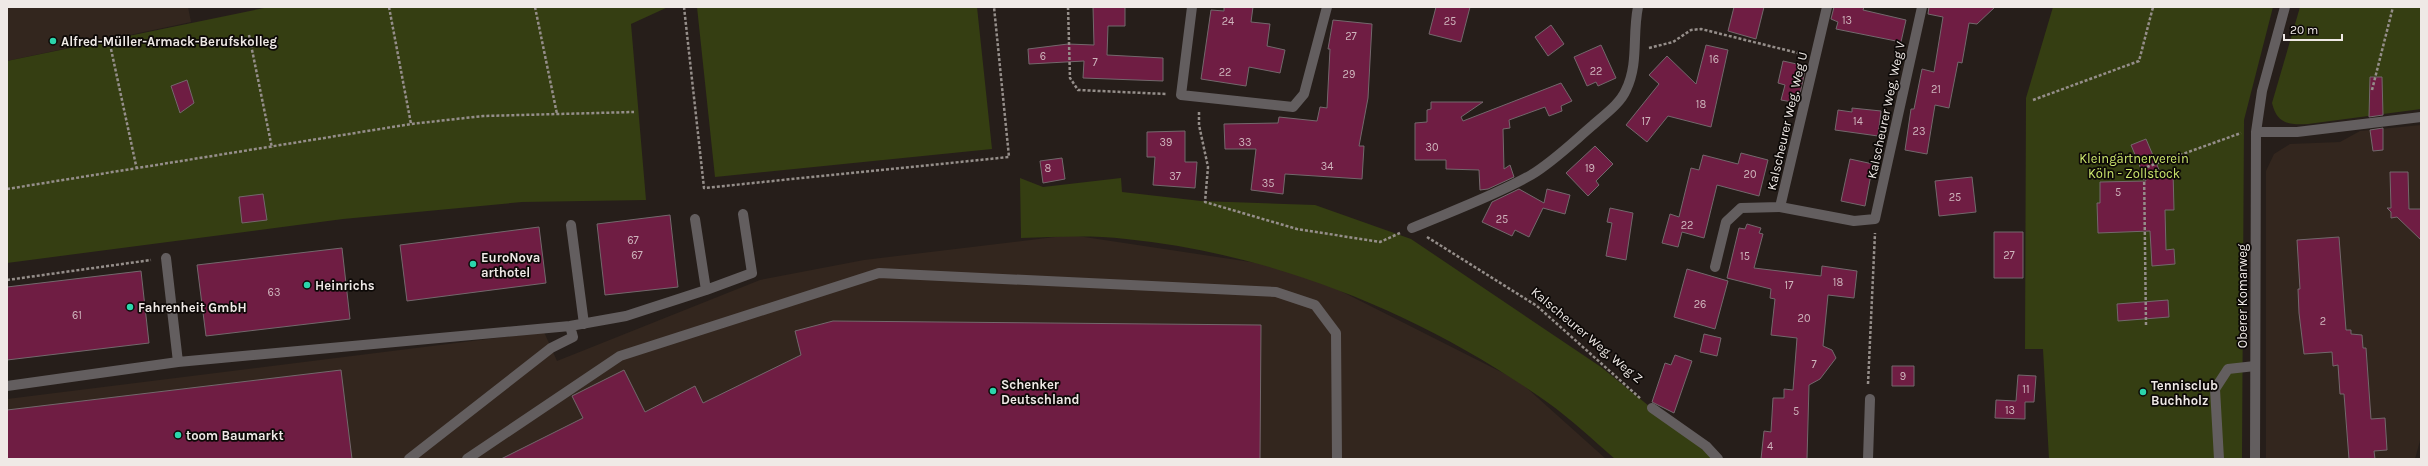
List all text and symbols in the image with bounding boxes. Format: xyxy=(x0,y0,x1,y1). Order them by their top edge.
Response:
house number: 13 xyxy=(1842,14,1852,27)
house number: 24 xyxy=(1222,15,1234,28)
house number: 25 xyxy=(1444,15,1456,28)
scale bar xyxy=(2284,16,2342,42)
text: 20 m xyxy=(2290,23,2318,37)
house number: 27 xyxy=(1345,30,1357,43)
place label: Alfred-Müller-Armack-Berufskolleg xyxy=(61,34,277,49)
marker: Alfred-Müller-Armack-Berufskolleg xyxy=(48,36,58,46)
street label: Kalscheurer Weg, Weg V xyxy=(1864,39,1908,180)
house number: 6 xyxy=(1040,50,1046,63)
street label: Kalscheurer Weg, Weg U xyxy=(1764,50,1810,192)
house number: 16 xyxy=(1709,53,1719,66)
house number: 7 xyxy=(1092,56,1098,69)
house number: 22 xyxy=(1590,65,1602,78)
house number: 22 xyxy=(1219,66,1231,79)
house number: 29 xyxy=(1343,68,1355,81)
house number: 21 xyxy=(1931,83,1941,96)
house number: 18 xyxy=(1696,98,1706,111)
house number: 17 xyxy=(1642,115,1650,128)
house number: 14 xyxy=(1853,115,1863,128)
house number: 23 xyxy=(1913,125,1925,138)
house number: 39 xyxy=(1160,136,1172,149)
house number: 33 xyxy=(1239,136,1252,149)
house number: 30 xyxy=(1425,141,1439,154)
park label: Kleingärtnerverein Köln - Zollstock xyxy=(2079,151,2189,181)
house number: 34 xyxy=(1321,160,1333,173)
house number: 8 xyxy=(1045,162,1052,175)
house number: 19 xyxy=(1585,162,1595,175)
house number: 20 xyxy=(1744,168,1756,181)
house number: 37 xyxy=(1169,170,1181,183)
house number: 35 xyxy=(1262,177,1274,190)
house number: 5 xyxy=(2115,186,2121,199)
house number: 25 xyxy=(1949,191,1961,204)
house number: 25 xyxy=(1496,213,1508,226)
house number: 22 xyxy=(1681,219,1693,232)
house number: 67 xyxy=(627,234,639,247)
street label: Oberer Komarweg xyxy=(2235,243,2250,348)
house number: 67 xyxy=(631,249,643,262)
house number: 27 xyxy=(2003,249,2015,262)
place label: EuroNova arthotel xyxy=(481,250,540,280)
house number: 15 xyxy=(1740,250,1750,263)
marker: EuroNova arthotel xyxy=(468,259,478,269)
house number: 18 xyxy=(1833,276,1843,289)
place label: Heinrichs xyxy=(315,278,375,293)
house number: 17 xyxy=(1785,279,1793,292)
marker: Heinrichs xyxy=(302,280,312,290)
street label: Kalscheurer Weg, Weg Z xyxy=(1528,284,1646,386)
house number: 63 xyxy=(268,286,280,299)
house number: 26 xyxy=(1694,298,1706,311)
place label: Fahrenheit GmbH xyxy=(138,300,247,315)
marker: Fahrenheit GmbH xyxy=(125,302,135,312)
house number: 61 xyxy=(72,309,82,322)
house number: 20 xyxy=(1798,312,1810,325)
house number: 2 xyxy=(2320,315,2326,328)
house number: 7 xyxy=(1811,358,1817,371)
house number: 9 xyxy=(1900,370,1906,383)
place label: Schenker Deutschland xyxy=(1001,377,1080,407)
place label: Tennisclub Buchholz xyxy=(2151,378,2218,408)
house number: 11 xyxy=(2022,383,2030,396)
marker: Schenker Deutschland xyxy=(988,386,998,396)
marker: Tennisclub Buchholz xyxy=(2138,387,2148,397)
house number: 13 xyxy=(2005,404,2015,417)
house number: 5 xyxy=(1793,405,1799,418)
place label: toom Baumarkt xyxy=(186,428,284,443)
marker: toom Baumarkt xyxy=(173,430,183,440)
house number: 4 xyxy=(1767,440,1773,453)

